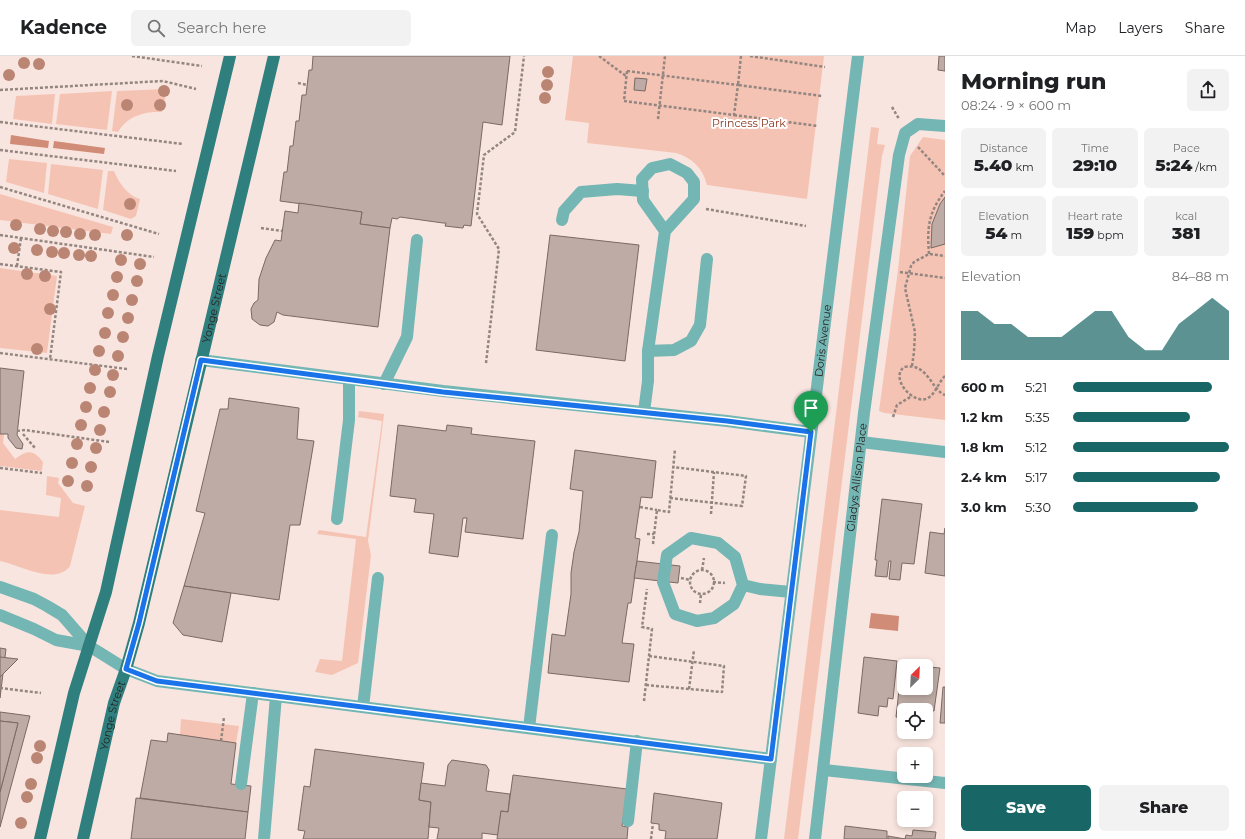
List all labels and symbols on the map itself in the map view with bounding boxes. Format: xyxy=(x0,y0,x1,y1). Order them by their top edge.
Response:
park label: Princess Park xyxy=(712,116,786,130)
street label: Yonge Street xyxy=(199,271,229,344)
street label: Doris Avenue xyxy=(811,303,834,378)
pin xyxy=(794,391,828,432)
street label: Gladys Allison Place xyxy=(843,422,870,532)
north arrow xyxy=(897,659,933,695)
street label: Yonge Street xyxy=(97,678,128,751)

